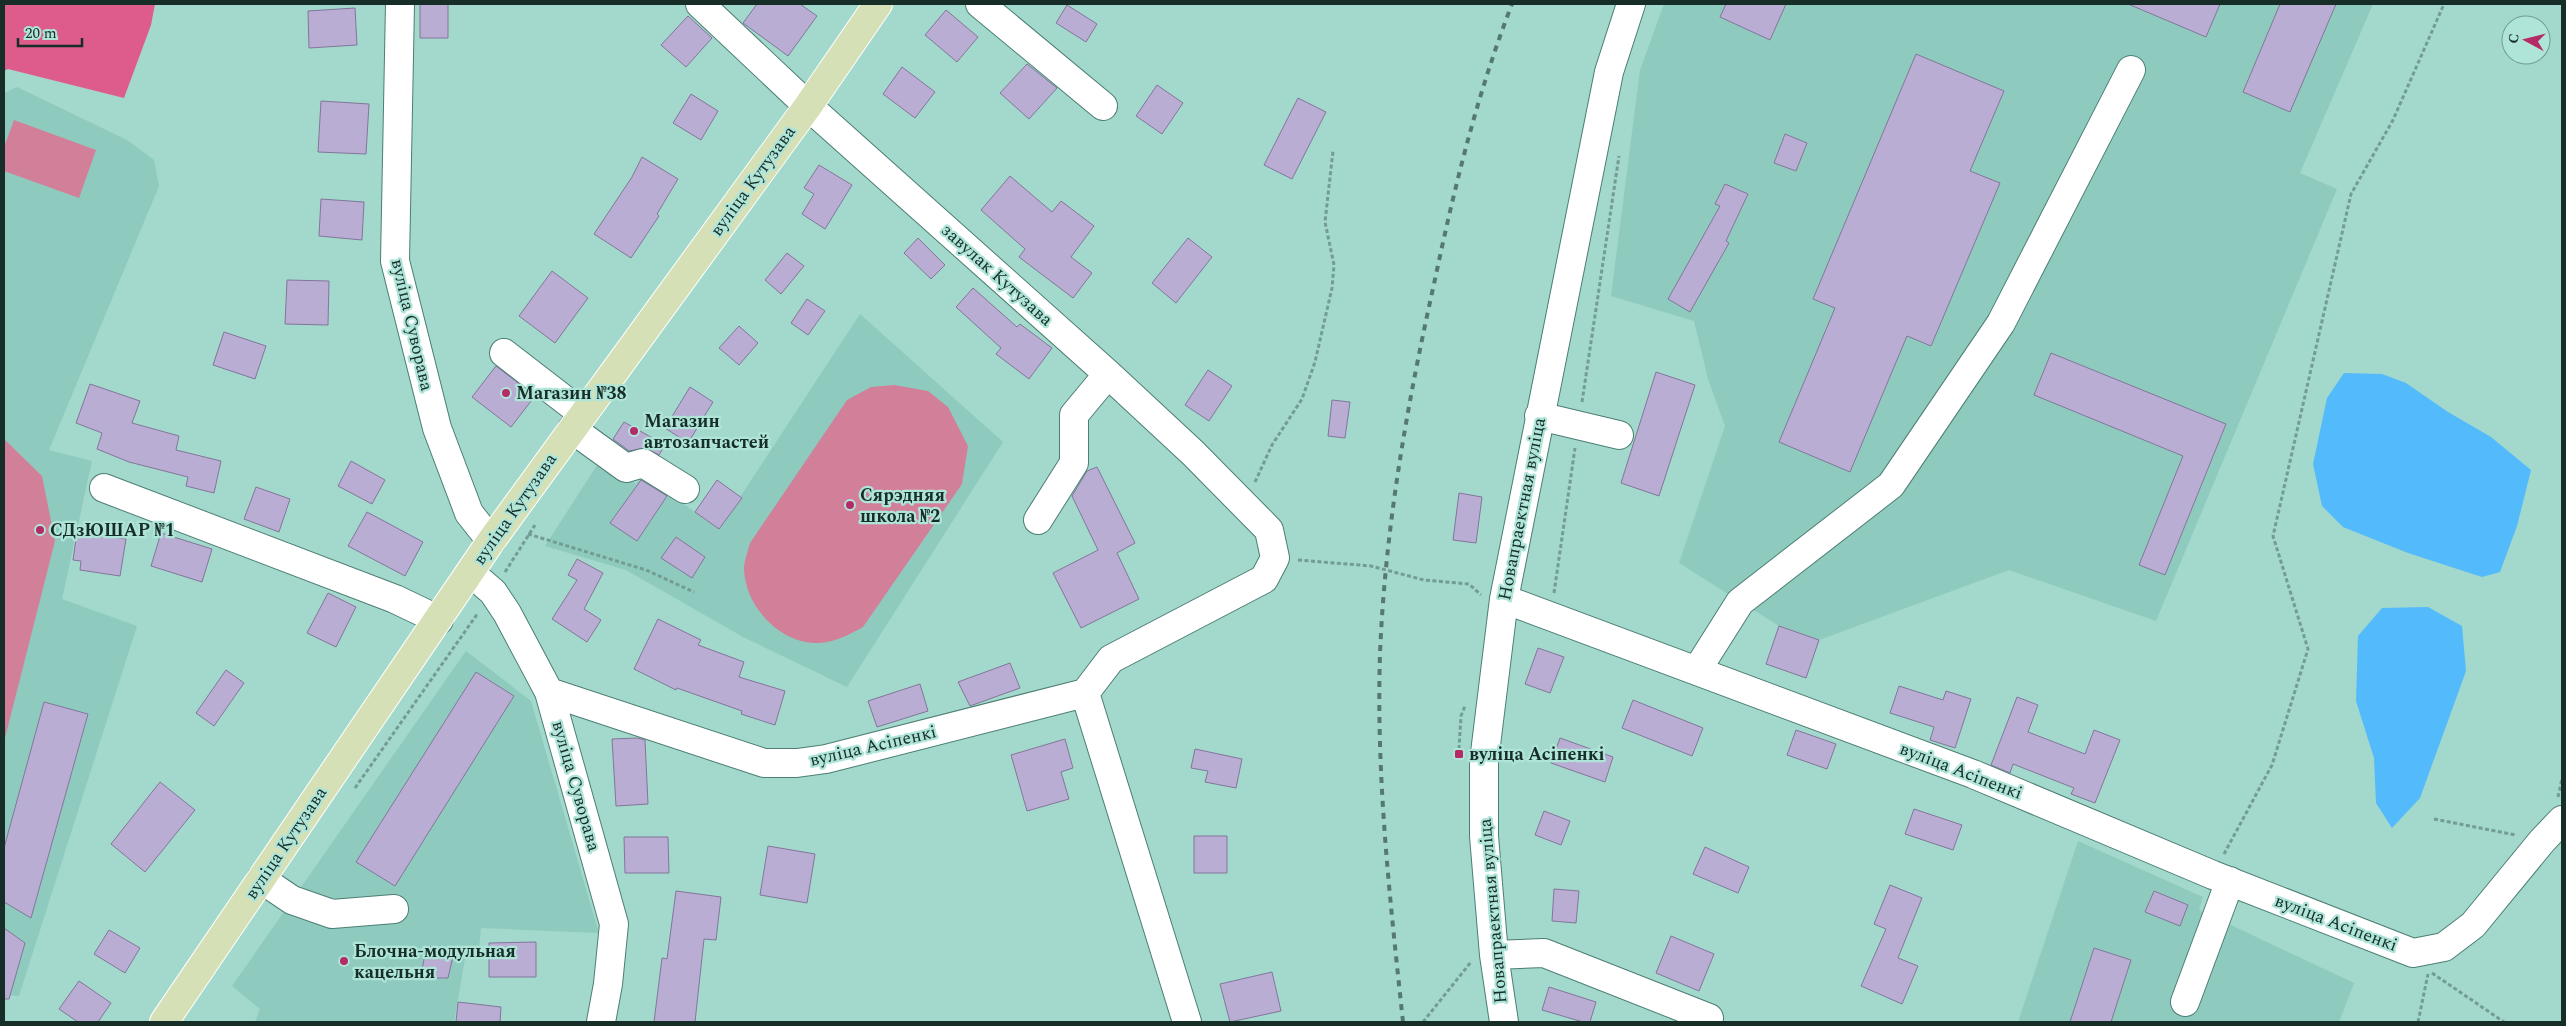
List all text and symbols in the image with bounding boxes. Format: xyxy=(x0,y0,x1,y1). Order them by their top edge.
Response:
scale bar xyxy=(18,15,81,47)
north arrow xyxy=(2501,15,2551,65)
text: 20 m xyxy=(25,22,57,45)
text: С xyxy=(2503,32,2525,45)
street label: вуліца Кутузава xyxy=(704,120,803,242)
street label: завулак Кутузава xyxy=(935,217,1059,333)
street label: вуліца Суворава xyxy=(384,256,440,394)
place label: Магазин №38 xyxy=(516,380,627,407)
marker: Магазин №38 xyxy=(500,387,512,399)
place label: Магазин автозапчастей xyxy=(644,408,769,456)
street label: Новапраектная вуліца xyxy=(1491,415,1553,603)
marker: Магазин автозапчастей xyxy=(628,425,640,437)
street label: вуліца Кутузава xyxy=(466,447,564,570)
place label: Сярэдняя школа №2 xyxy=(860,482,945,530)
marker: Сярэдняя школа №2 xyxy=(844,499,856,511)
place label: СДзЮШАР №1 xyxy=(50,517,175,544)
marker: СДзЮШАР №1 xyxy=(34,524,46,536)
street label: вуліца Суворава xyxy=(544,717,608,855)
street label: вуліца Асіпенкі xyxy=(807,718,939,774)
street label: вуліца Асіпенкі xyxy=(1896,735,2026,807)
place label: вуліца Асіпенкі xyxy=(1469,741,1605,768)
marker: вуліца Асіпенкі xyxy=(1453,748,1465,760)
street label: вуліца Кутузава xyxy=(238,781,334,905)
street label: Новапраектная вуліца xyxy=(1471,817,1515,1005)
street label: вуліца Асіпенкі xyxy=(2271,887,2401,959)
place label: Блочна-модульная кацельня xyxy=(354,938,516,986)
marker: Блочна-модульная кацельня xyxy=(338,955,350,967)

